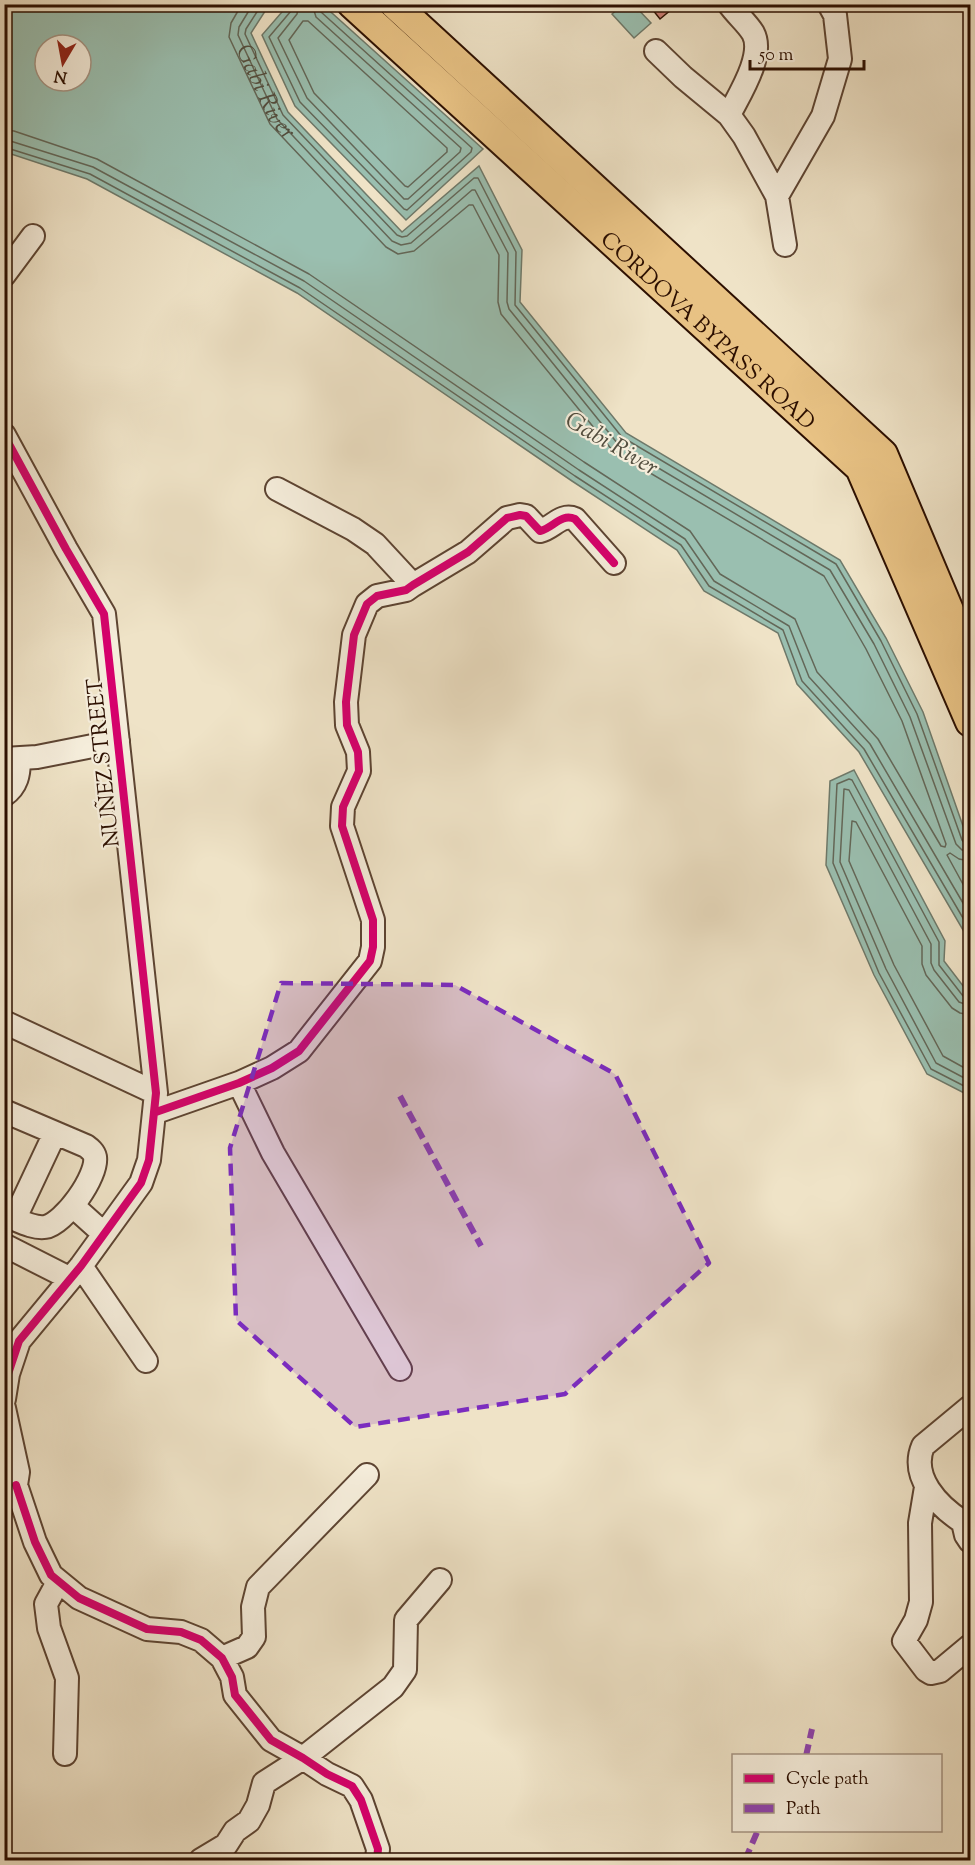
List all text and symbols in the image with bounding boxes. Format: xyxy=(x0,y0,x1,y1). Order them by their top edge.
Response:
north arrow xyxy=(33,33,93,93)
scale bar xyxy=(750,33,864,71)
water label: Gabi River xyxy=(226,39,303,148)
text: 50 m xyxy=(758,43,794,69)
text: N xyxy=(52,63,69,88)
street label: CORDOVA BYPASS ROAD xyxy=(592,225,821,439)
water label: Gabi River xyxy=(558,404,664,485)
street label: NUÑEZ STREET xyxy=(79,676,130,849)
legend xyxy=(732,1754,942,1832)
text: Cycle path xyxy=(786,1767,869,1793)
text: Path xyxy=(786,1797,821,1823)

